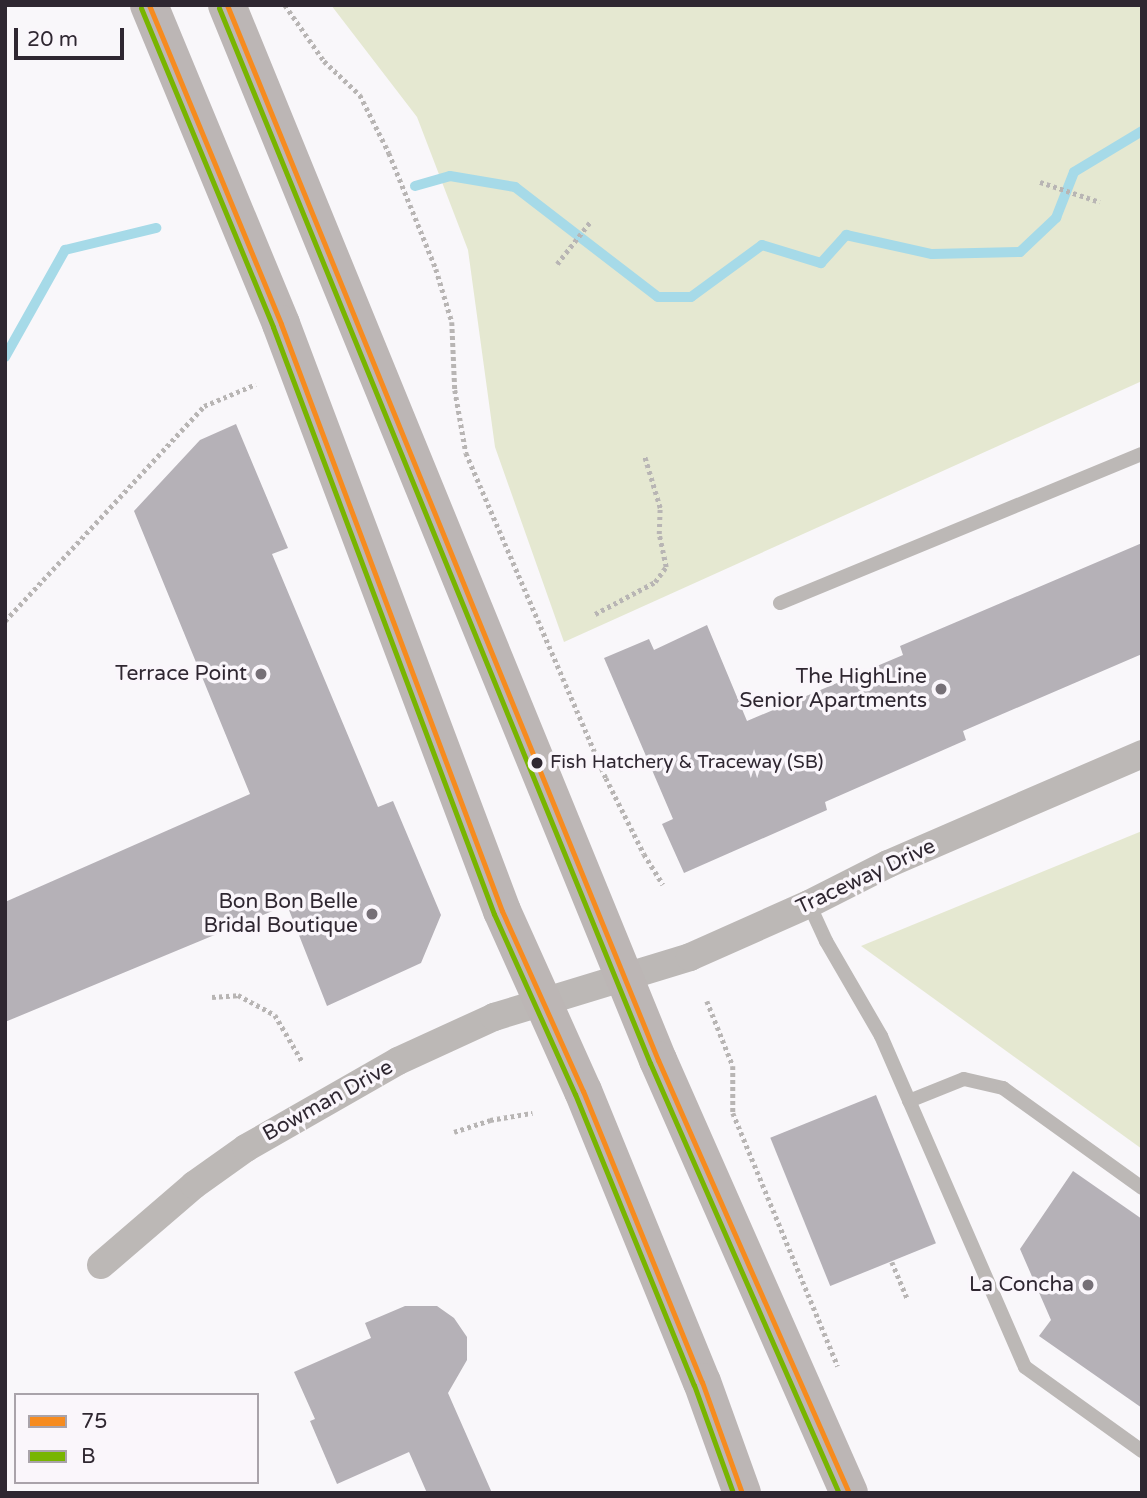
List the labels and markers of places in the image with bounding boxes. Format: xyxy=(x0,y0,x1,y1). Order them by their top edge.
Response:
place label: Terrace Point xyxy=(115,661,247,687)
place label: The HighLine Senior Apartments xyxy=(739,664,927,714)
marker: Terrace Point xyxy=(253,666,269,682)
marker: The HighLine Senior Apartments xyxy=(933,681,949,697)
place label: Fish Hatchery & Traceway (SB) xyxy=(550,752,823,774)
marker: Fish Hatchery & Traceway (SB) xyxy=(530,756,544,770)
place label: Bon Bon Belle Bridal Boutique xyxy=(203,889,358,939)
marker: Bon Bon Belle Bridal Boutique xyxy=(364,906,380,922)
place label: La Concha xyxy=(969,1272,1074,1298)
marker: La Concha xyxy=(1080,1277,1096,1293)

